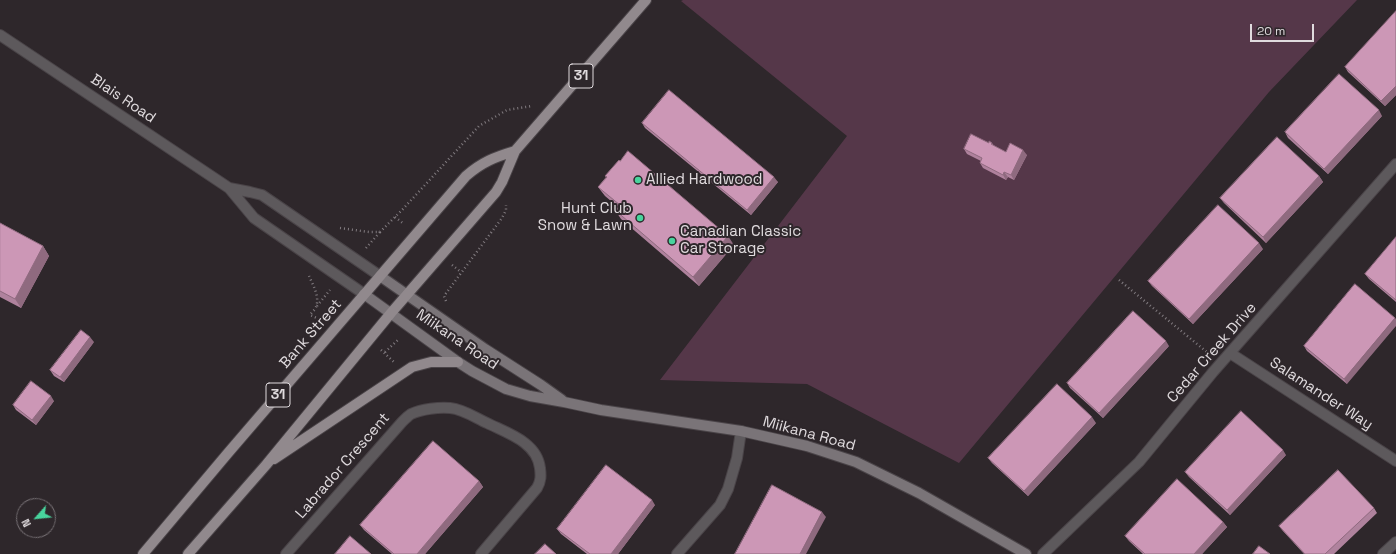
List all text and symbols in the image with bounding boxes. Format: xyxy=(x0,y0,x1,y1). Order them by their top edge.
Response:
scale bar xyxy=(1252,16,1316,42)
text: 20 m xyxy=(1257,23,1285,39)
road number: 31 xyxy=(569,64,593,88)
street label: Blais Road xyxy=(87,71,159,127)
place label: Allied Hardwood xyxy=(646,171,762,189)
marker: Allied Hardwood xyxy=(633,175,643,185)
place label: Hunt Club Snow & Lawn xyxy=(538,200,632,235)
marker: Hunt Club Snow & Lawn xyxy=(635,213,645,223)
place label: Canadian Classic Car Storage xyxy=(680,223,801,258)
marker: Canadian Classic Car Storage xyxy=(667,236,677,246)
street label: Bank Street xyxy=(276,296,346,372)
street label: Cedar Creek Drive xyxy=(1164,299,1260,407)
street label: Miikana Road xyxy=(412,306,502,374)
street label: Salamander Way xyxy=(1266,354,1376,434)
road number: 31 xyxy=(266,383,290,407)
street label: Labrador Crescent xyxy=(292,409,394,523)
street label: Miikana Road xyxy=(761,413,857,455)
north arrow xyxy=(16,498,56,538)
text: N xyxy=(18,517,34,529)

